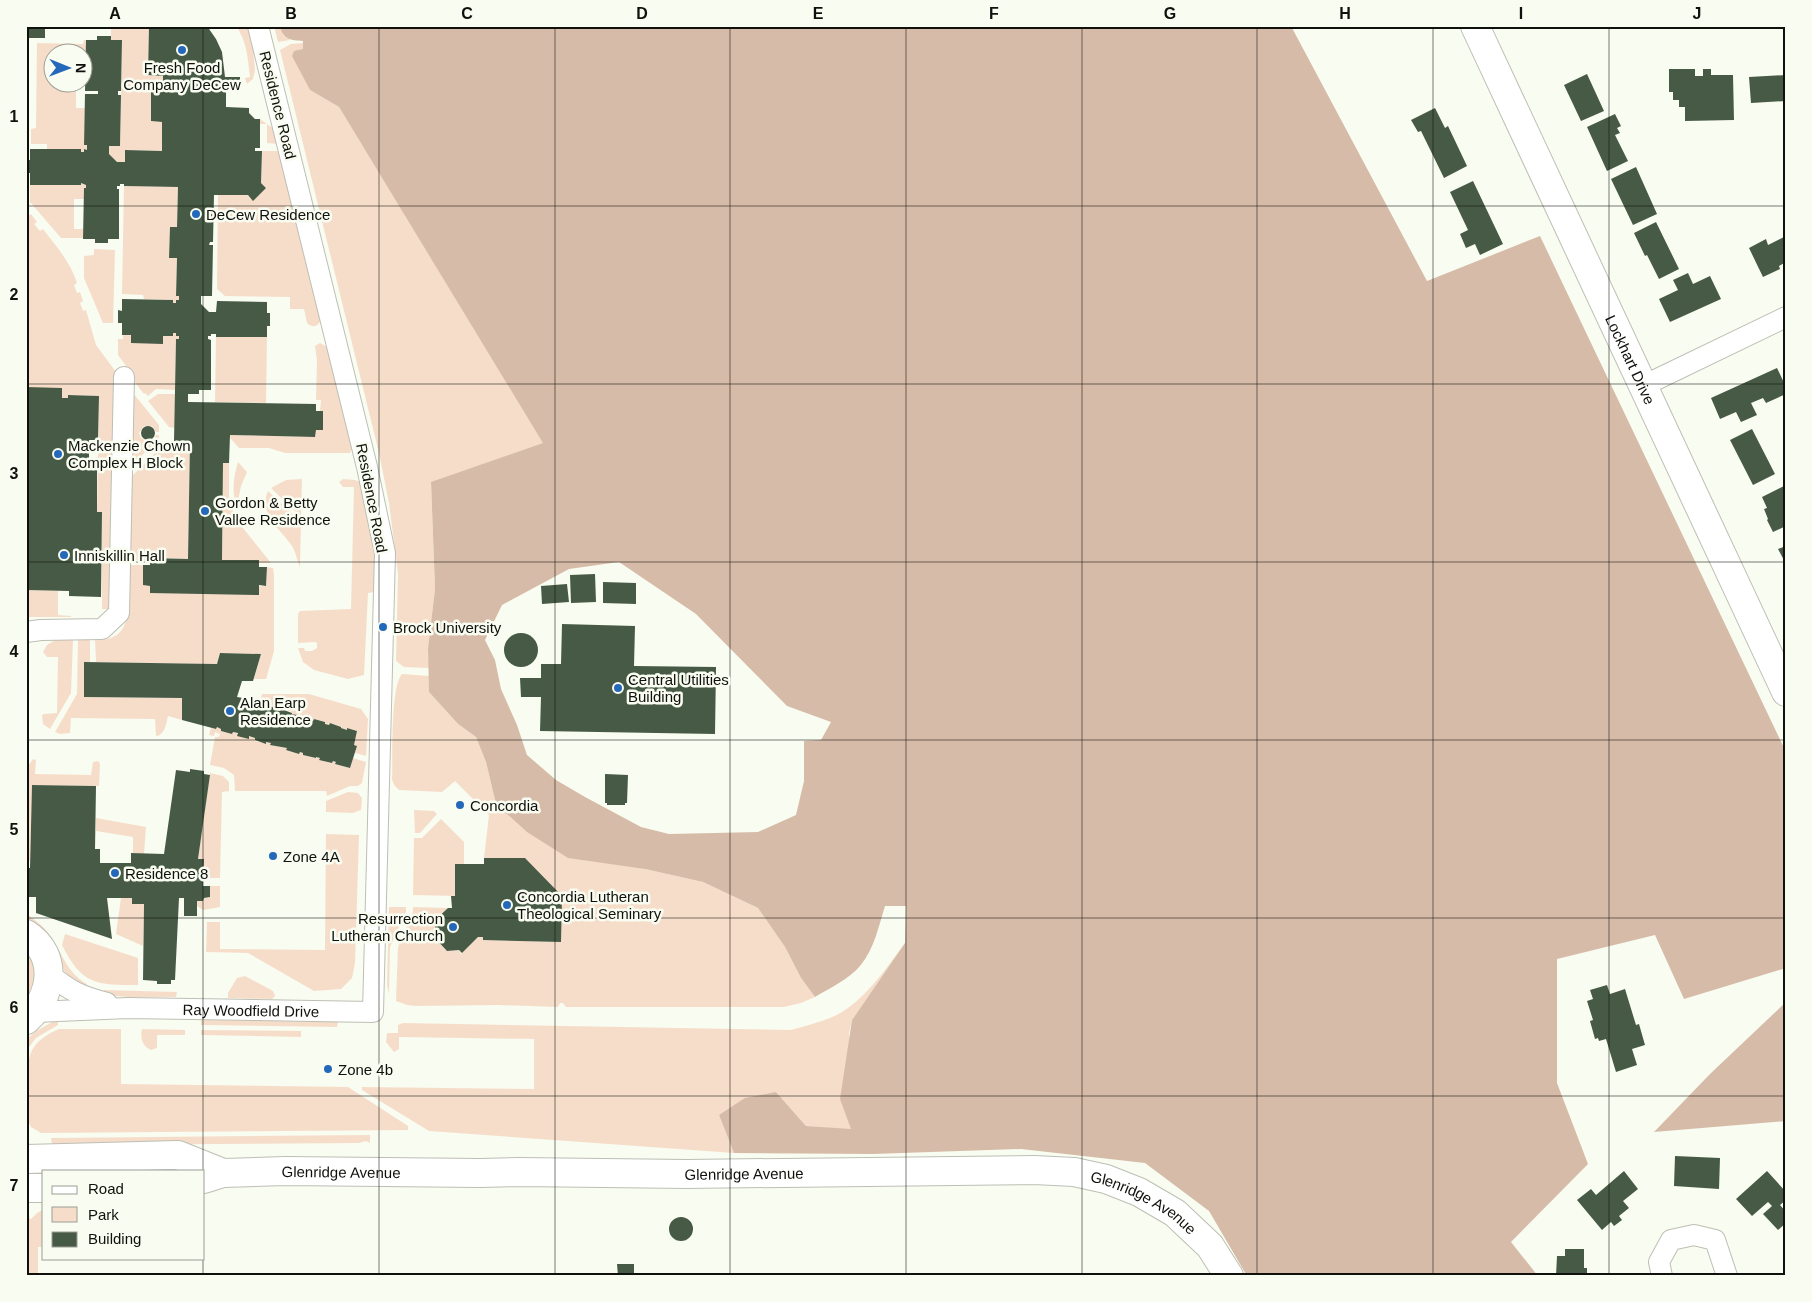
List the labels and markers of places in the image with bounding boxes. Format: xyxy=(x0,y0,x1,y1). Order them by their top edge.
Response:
marker: Fresh Food Company DeCew xyxy=(176,44,188,56)
place label: Fresh Food Company DeCew xyxy=(123,59,241,93)
place label: DeCew Residence xyxy=(206,206,330,223)
marker: DeCew Residence xyxy=(190,208,202,220)
place label: Mackenzie Chown Complex H Block xyxy=(68,437,191,471)
marker: Mackenzie Chown Complex H Block xyxy=(52,448,64,460)
place label: Gordon & Betty Vallee Residence xyxy=(215,494,331,528)
marker: Gordon & Betty Vallee Residence xyxy=(199,505,211,517)
place label: Inniskillin Hall xyxy=(74,547,165,564)
marker: Inniskillin Hall xyxy=(58,549,70,561)
place label: Brock University xyxy=(393,619,502,636)
marker: Brock University xyxy=(377,621,389,633)
place label: Central Utilities Building xyxy=(628,671,729,705)
marker: Central Utilities Building xyxy=(612,682,624,694)
place label: Alan Earp Residence xyxy=(240,694,311,728)
marker: Alan Earp Residence xyxy=(224,705,236,717)
place label: Concordia xyxy=(470,797,539,814)
marker: Concordia xyxy=(454,799,466,811)
place label: Zone 4A xyxy=(283,848,340,865)
marker: Zone 4A xyxy=(267,850,279,862)
place label: Residence 8 xyxy=(125,865,208,882)
marker: Residence 8 xyxy=(109,867,121,879)
place label: Concordia Lutheran Theological Seminary xyxy=(517,888,662,922)
marker: Concordia Lutheran Theological Seminary xyxy=(501,899,513,911)
place label: Resurrection Lutheran Church xyxy=(331,910,443,944)
marker: Resurrection Lutheran Church xyxy=(447,921,459,933)
place label: Zone 4b xyxy=(338,1061,393,1078)
marker: Zone 4b xyxy=(322,1063,334,1075)

